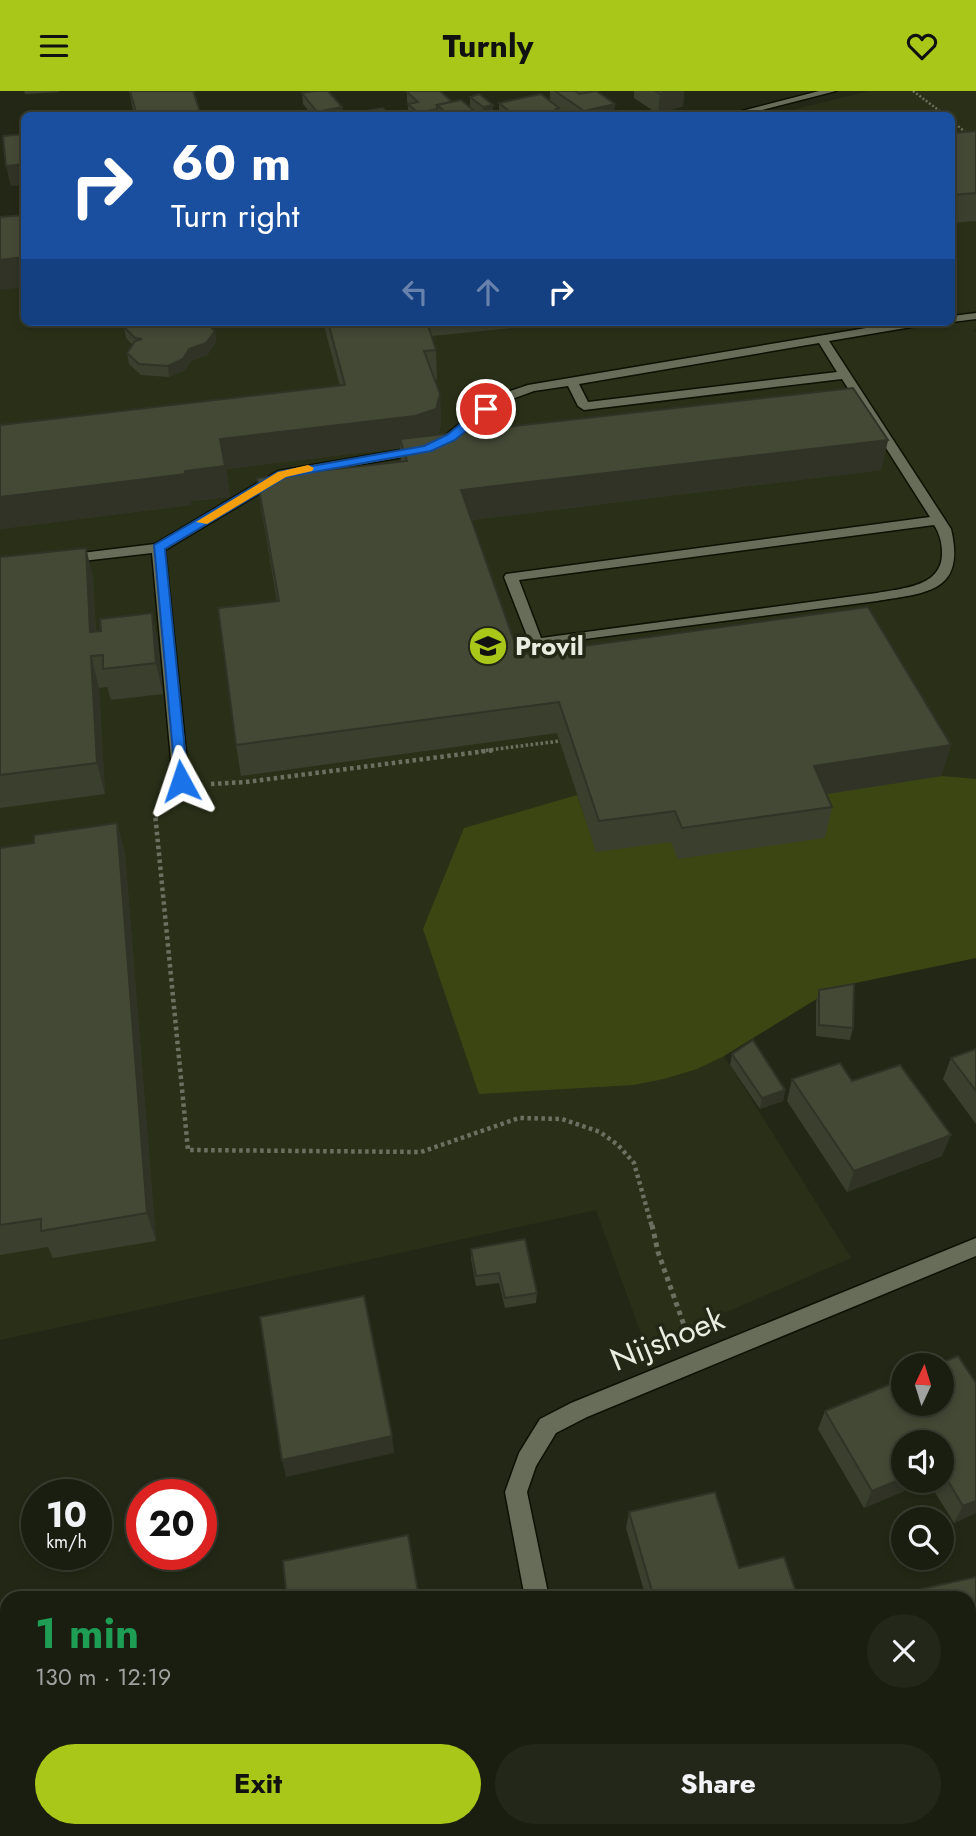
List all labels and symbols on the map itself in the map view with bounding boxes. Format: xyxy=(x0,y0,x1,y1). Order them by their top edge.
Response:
pin xyxy=(456,379,516,439)
school or university icon: Provil xyxy=(467,625,509,667)
place label: Provil xyxy=(515,627,584,665)
position arrow xyxy=(144,744,218,818)
street label: Nijshoek xyxy=(603,1295,732,1383)
north arrow xyxy=(891,1353,954,1416)
speed limit sign: 20 xyxy=(126,1479,217,1570)

